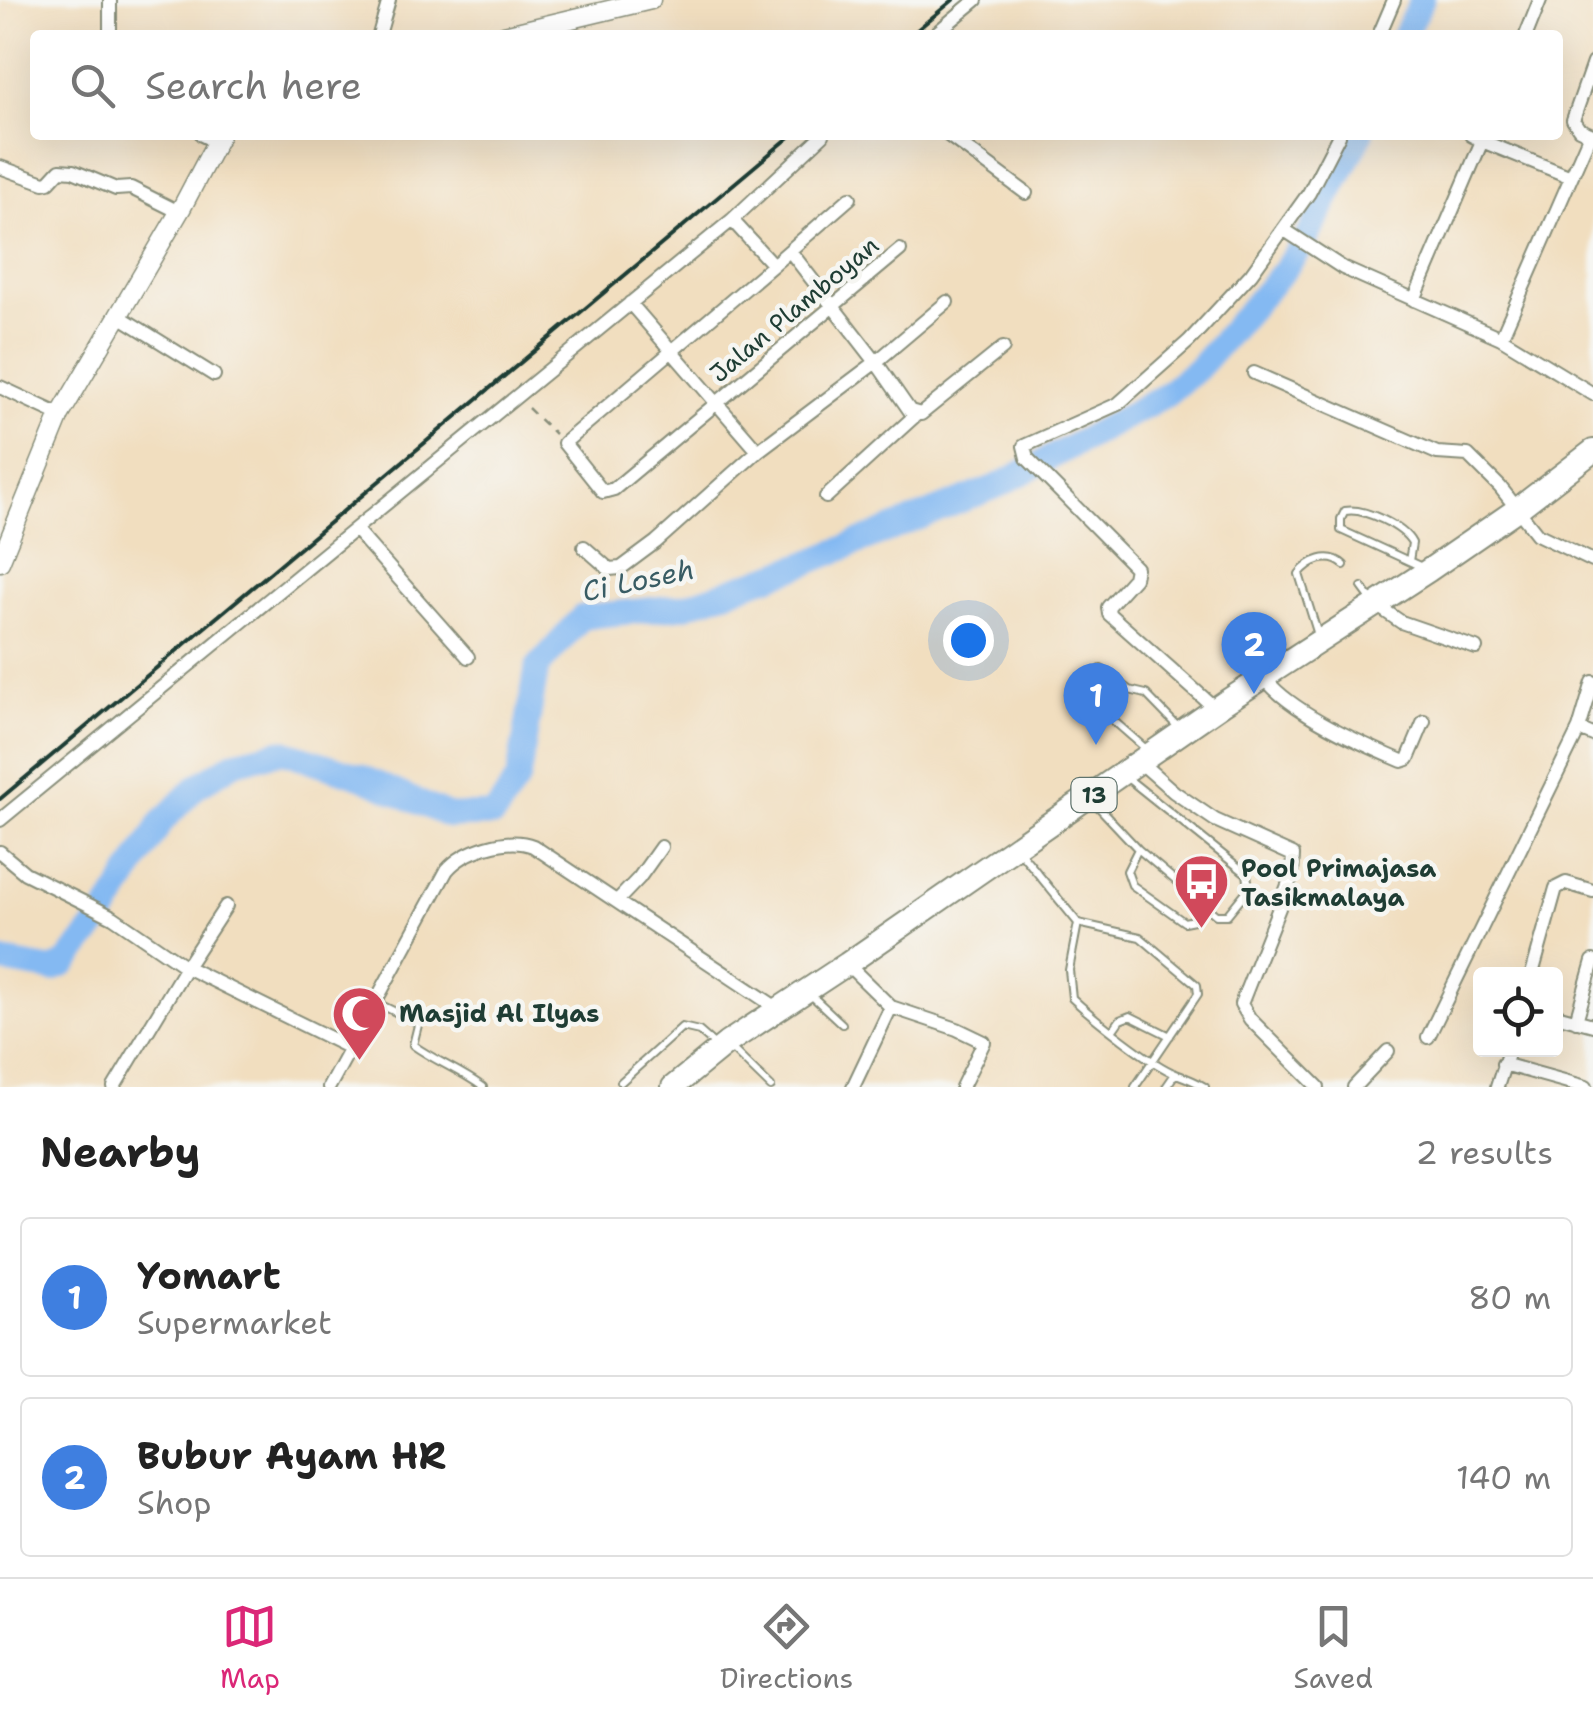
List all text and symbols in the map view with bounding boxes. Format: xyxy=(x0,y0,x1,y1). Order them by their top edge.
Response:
search box xyxy=(30,30,1563,140)
icon: search xyxy=(65,58,120,113)
text: Search here xyxy=(145,60,362,111)
street label: Jalan Plamboyan xyxy=(702,228,886,390)
water label: Ci Loseh xyxy=(578,550,698,610)
pin: 2 xyxy=(1222,612,1286,694)
your location xyxy=(943,615,994,666)
pin: 1 xyxy=(1064,662,1128,745)
road number: 13 xyxy=(1072,778,1116,812)
place label: Pool Primajasa Tasikmalaya xyxy=(1241,851,1436,914)
bus stop icon: Pool Primajasa Tasikmalaya xyxy=(1172,852,1232,931)
map controls xyxy=(1473,967,1563,1057)
button: locate xyxy=(1473,967,1563,1057)
mosque icon: Masjid Al Ilyas xyxy=(330,983,390,1062)
place label: Masjid Al Ilyas xyxy=(399,996,600,1030)
text: Nearby xyxy=(40,1124,200,1180)
text: 2 results xyxy=(1416,1131,1553,1174)
text: Yomart xyxy=(137,1250,281,1301)
text: 1 xyxy=(67,1276,82,1319)
text: 80 m xyxy=(1468,1276,1551,1319)
text: Supermarket xyxy=(137,1301,332,1344)
text: Bubur Ayam HR xyxy=(137,1430,446,1481)
text: 2 xyxy=(63,1456,86,1499)
text: 140 m xyxy=(1456,1456,1551,1499)
text: Shop xyxy=(137,1481,212,1524)
tab: Map xyxy=(220,1599,280,1697)
tab: Directions xyxy=(720,1599,853,1697)
tab: Saved xyxy=(1293,1599,1373,1697)

